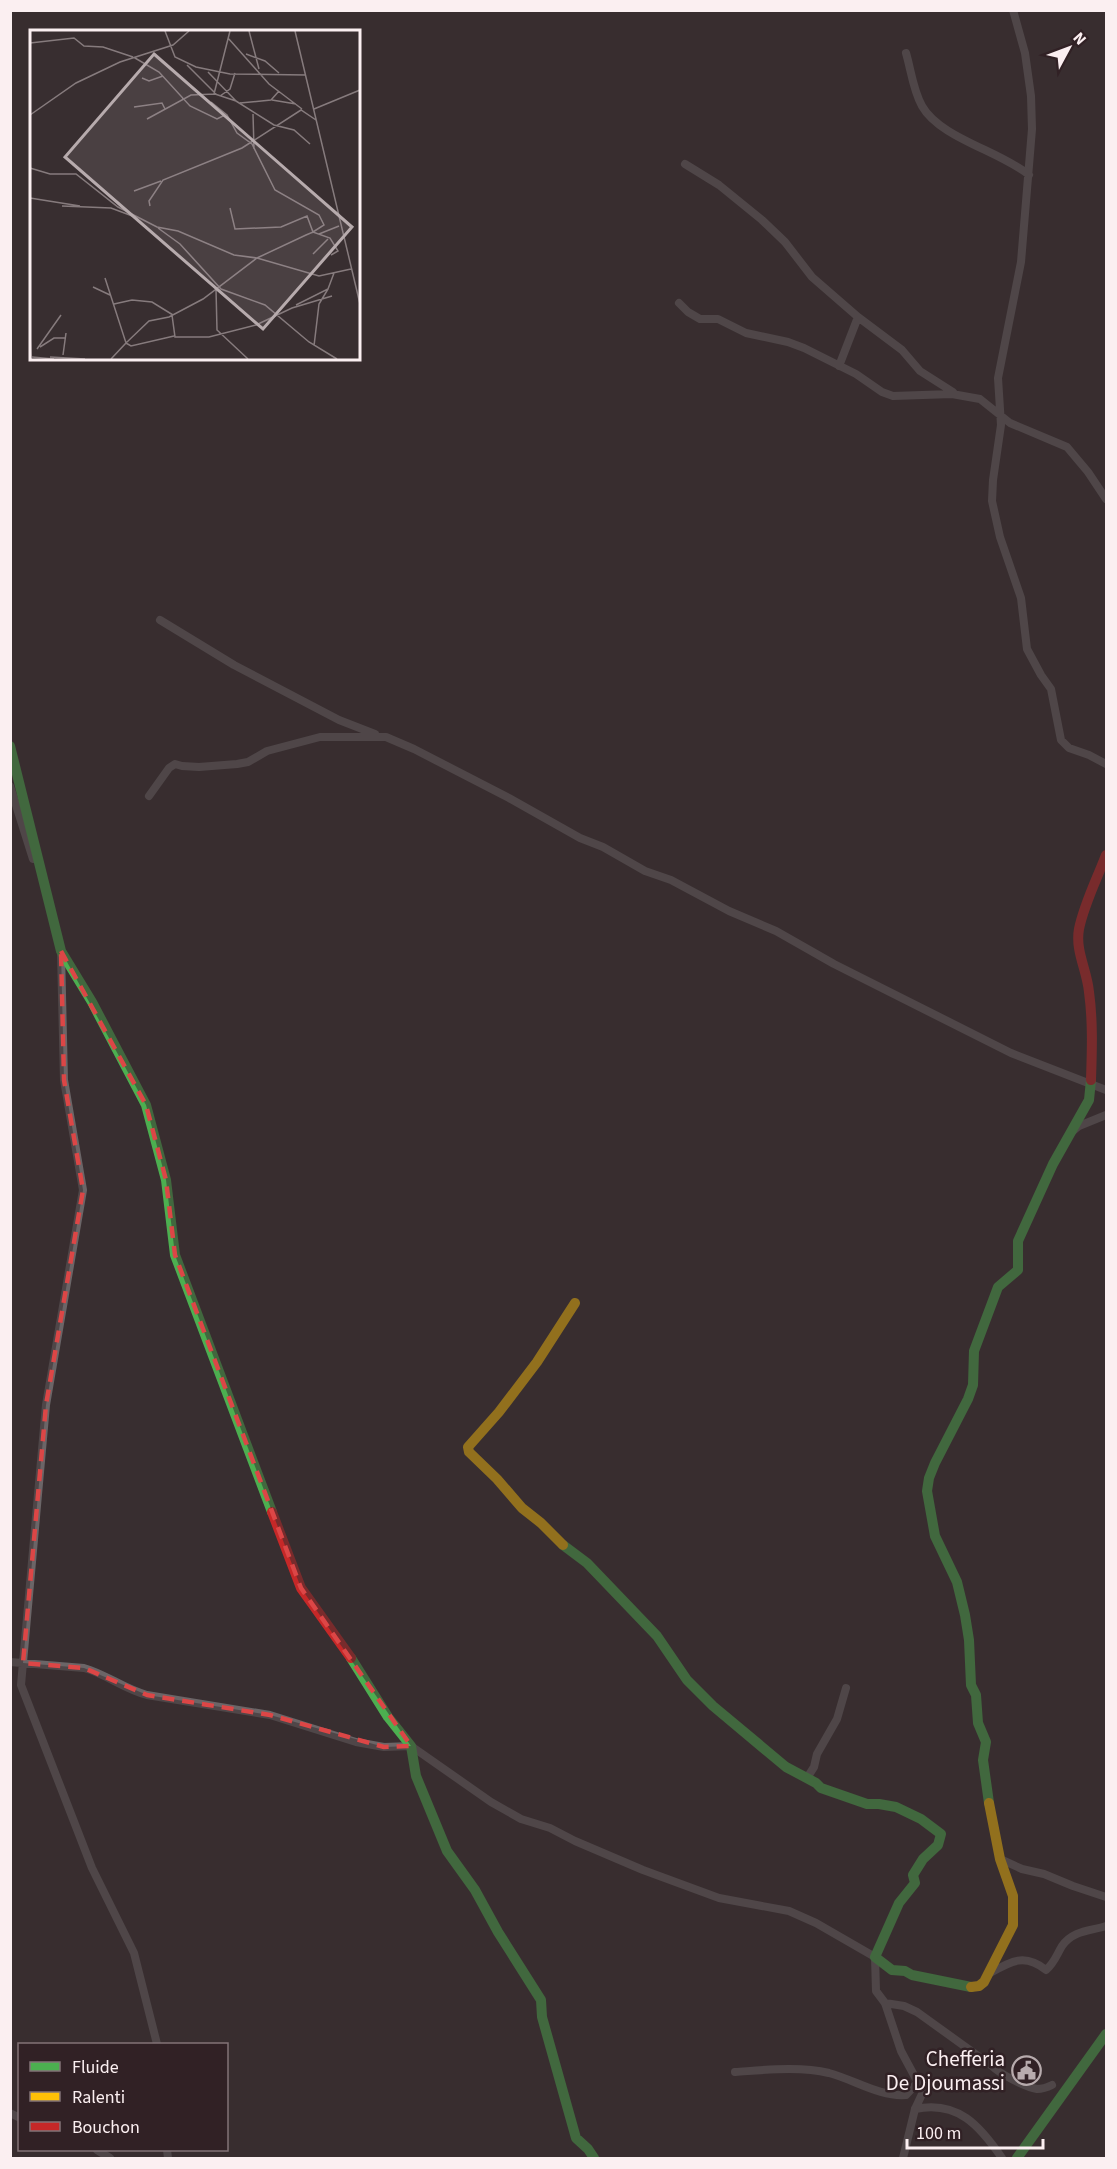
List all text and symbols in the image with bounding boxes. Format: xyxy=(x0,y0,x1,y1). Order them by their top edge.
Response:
north arrow xyxy=(1039,18,1099,78)
text: N xyxy=(1068,28,1091,50)
inset map xyxy=(30,30,360,360)
legend xyxy=(18,2043,228,2151)
place label: Chefferia De Djoumassi xyxy=(886,2044,1005,2098)
text: Fluide xyxy=(72,2055,119,2080)
public building icon: Chefferia De Djoumassi xyxy=(1010,2055,1042,2087)
text: Ralenti xyxy=(72,2085,125,2110)
scale bar xyxy=(907,2112,1044,2150)
text: Bouchon xyxy=(72,2115,140,2140)
text: 100 m xyxy=(916,2121,961,2146)

